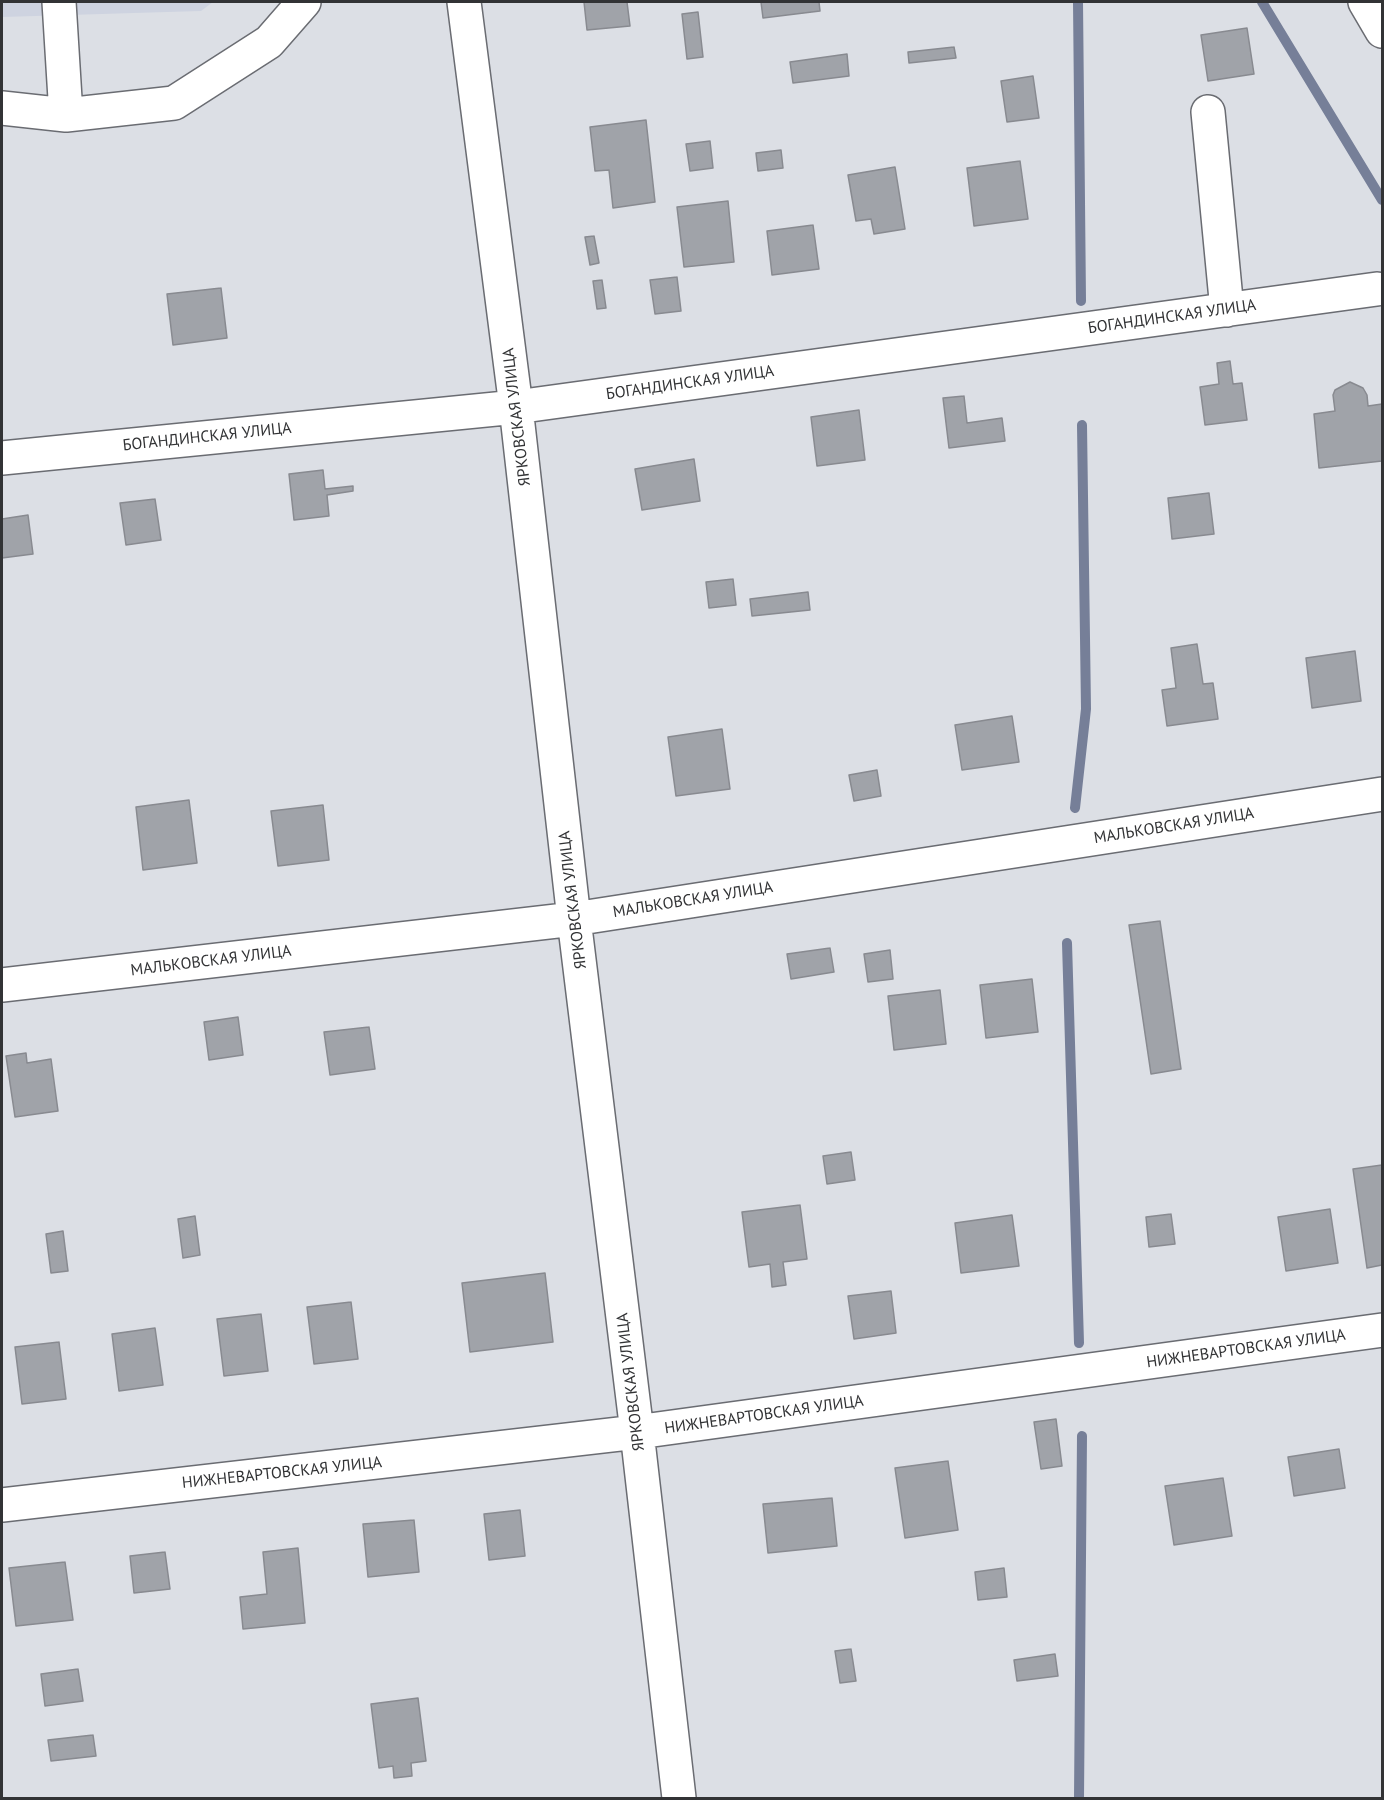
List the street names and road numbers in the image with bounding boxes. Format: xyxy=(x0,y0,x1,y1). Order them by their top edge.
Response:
street label: БОГАНДИНСКАЯ УЛИЦА xyxy=(1087,296,1257,338)
street label: ЯРКОВСКАЯ УЛИЦА xyxy=(499,347,535,487)
street label: БОГАНДИНСКАЯ УЛИЦА xyxy=(605,362,775,404)
street label: БОГАНДИНСКАЯ УЛИЦА xyxy=(122,419,292,455)
street label: МАЛЬКОВСКАЯ УЛИЦА xyxy=(1093,804,1255,848)
street label: ЯРКОВСКАЯ УЛИЦА xyxy=(555,830,591,970)
street label: МАЛЬКОВСКАЯ УЛИЦА xyxy=(612,878,774,922)
street label: МАЛЬКОВСКАЯ УЛИЦА xyxy=(130,942,292,980)
street label: ЯРКОВСКАЯ УЛИЦА xyxy=(613,1312,649,1452)
street label: НИЖНЕВАРТОВСКАЯ УЛИЦА xyxy=(1145,1326,1347,1372)
street label: НИЖНЕВАРТОВСКАЯ УЛИЦА xyxy=(663,1392,865,1438)
street label: НИЖНЕВАРТОВСКАЯ УЛИЦА xyxy=(181,1453,383,1493)

